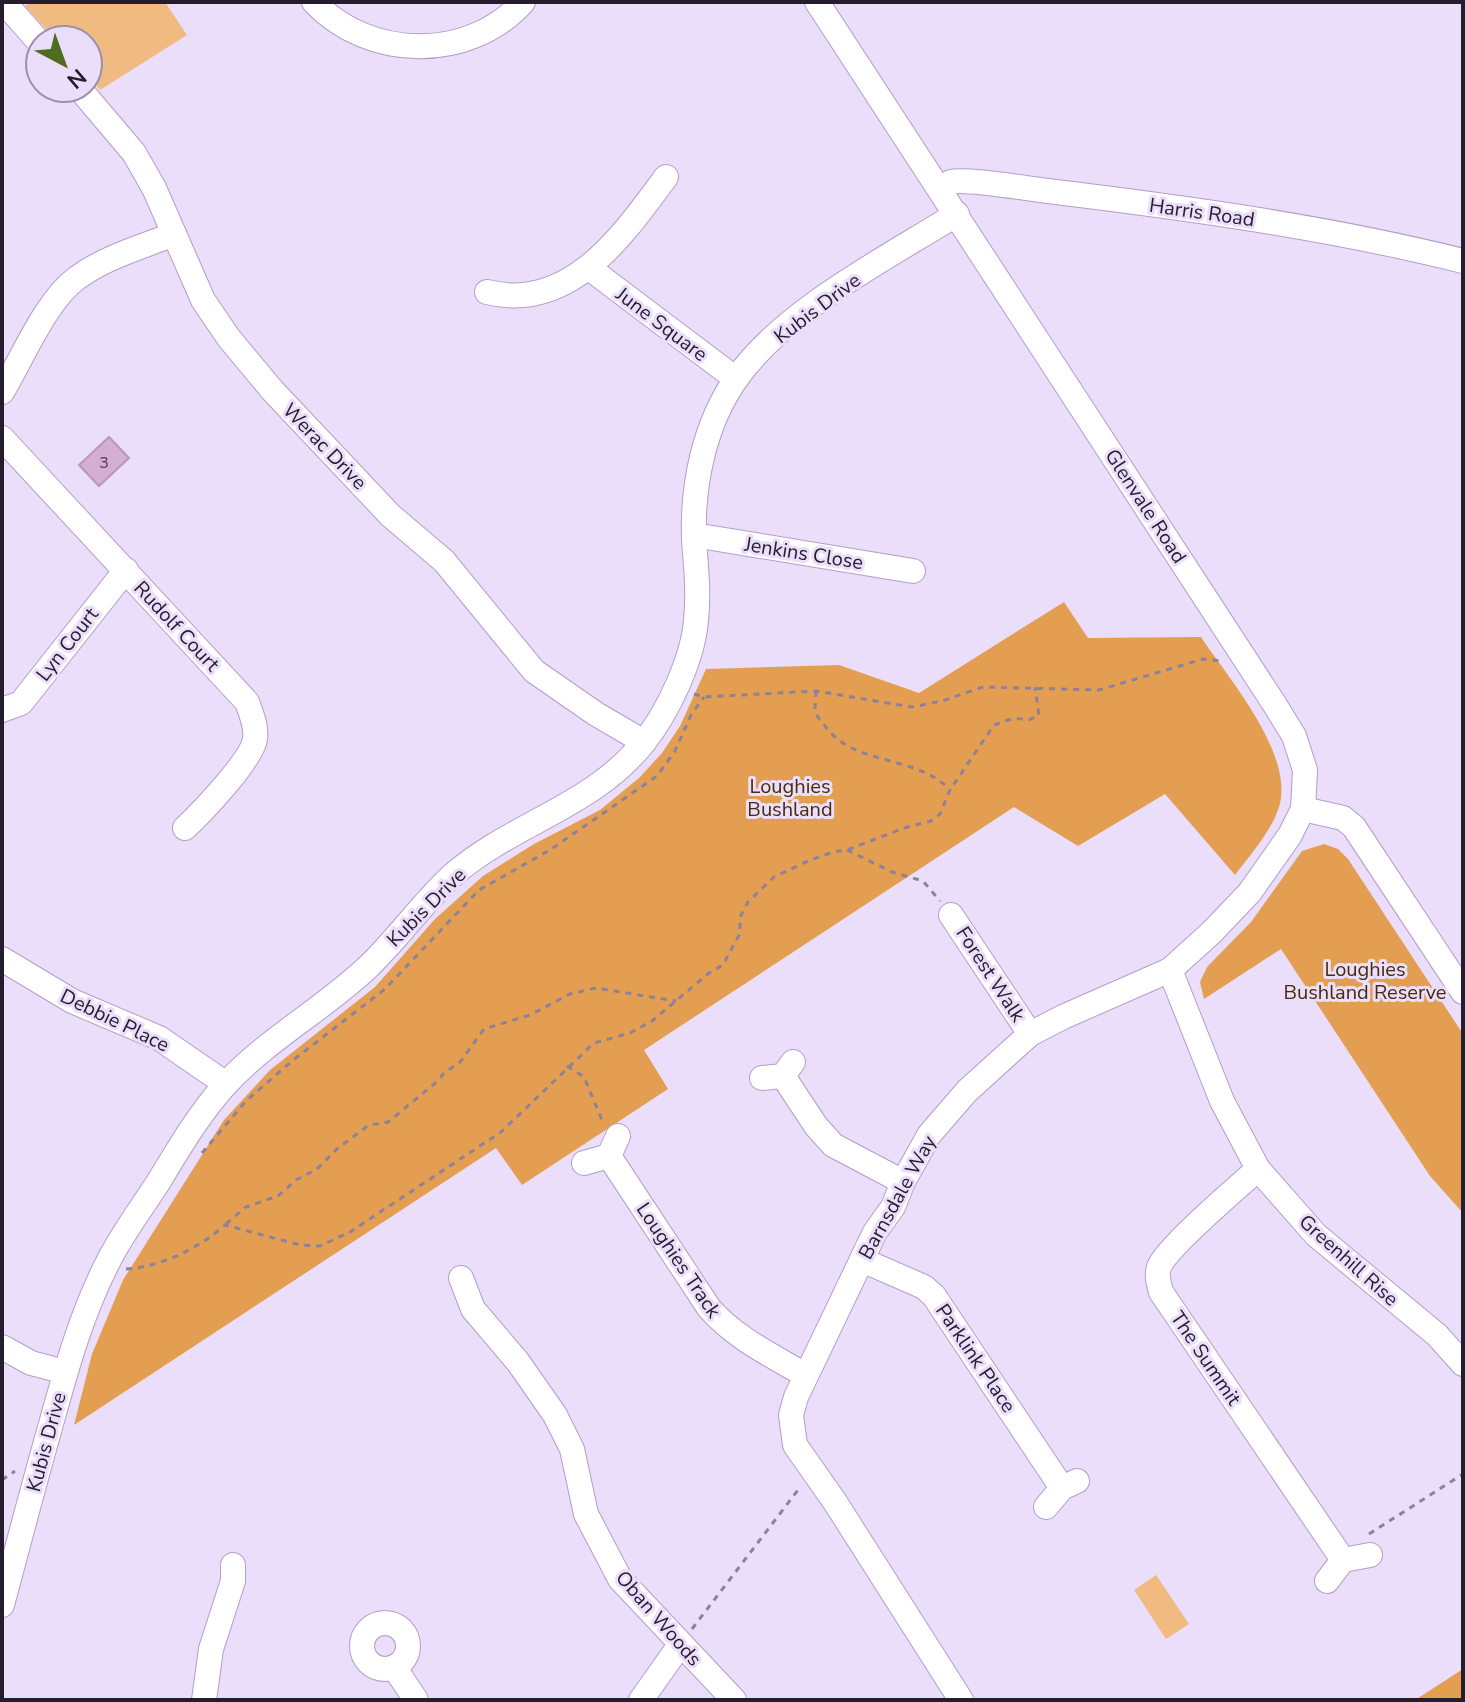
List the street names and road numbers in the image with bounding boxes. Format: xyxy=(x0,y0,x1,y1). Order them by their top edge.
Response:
street label: Harris Road xyxy=(1148,192,1256,233)
street label: Kubis Drive xyxy=(768,267,866,350)
street label: June Square xyxy=(610,280,713,368)
street label: Werac Drive xyxy=(276,397,373,496)
street label: Glenvale Road xyxy=(1099,444,1193,569)
street label: Jenkins Close xyxy=(742,531,865,576)
street label: Rudolf Court xyxy=(128,575,226,678)
street label: Lyn Court xyxy=(30,601,105,687)
street label: Kubis Drive xyxy=(381,862,472,953)
street label: Forest Walk xyxy=(950,921,1032,1028)
street label: Debbie Place xyxy=(56,982,174,1058)
street label: Barnsdale Way xyxy=(852,1130,943,1264)
street label: Loughies Track xyxy=(630,1197,728,1324)
street label: Greenhill Rise xyxy=(1293,1208,1404,1312)
street label: Parklink Place xyxy=(929,1299,1022,1418)
street label: The Summit xyxy=(1164,1306,1248,1412)
street label: Kubis Drive xyxy=(20,1389,73,1495)
street label: Oban Woods xyxy=(610,1565,708,1672)

